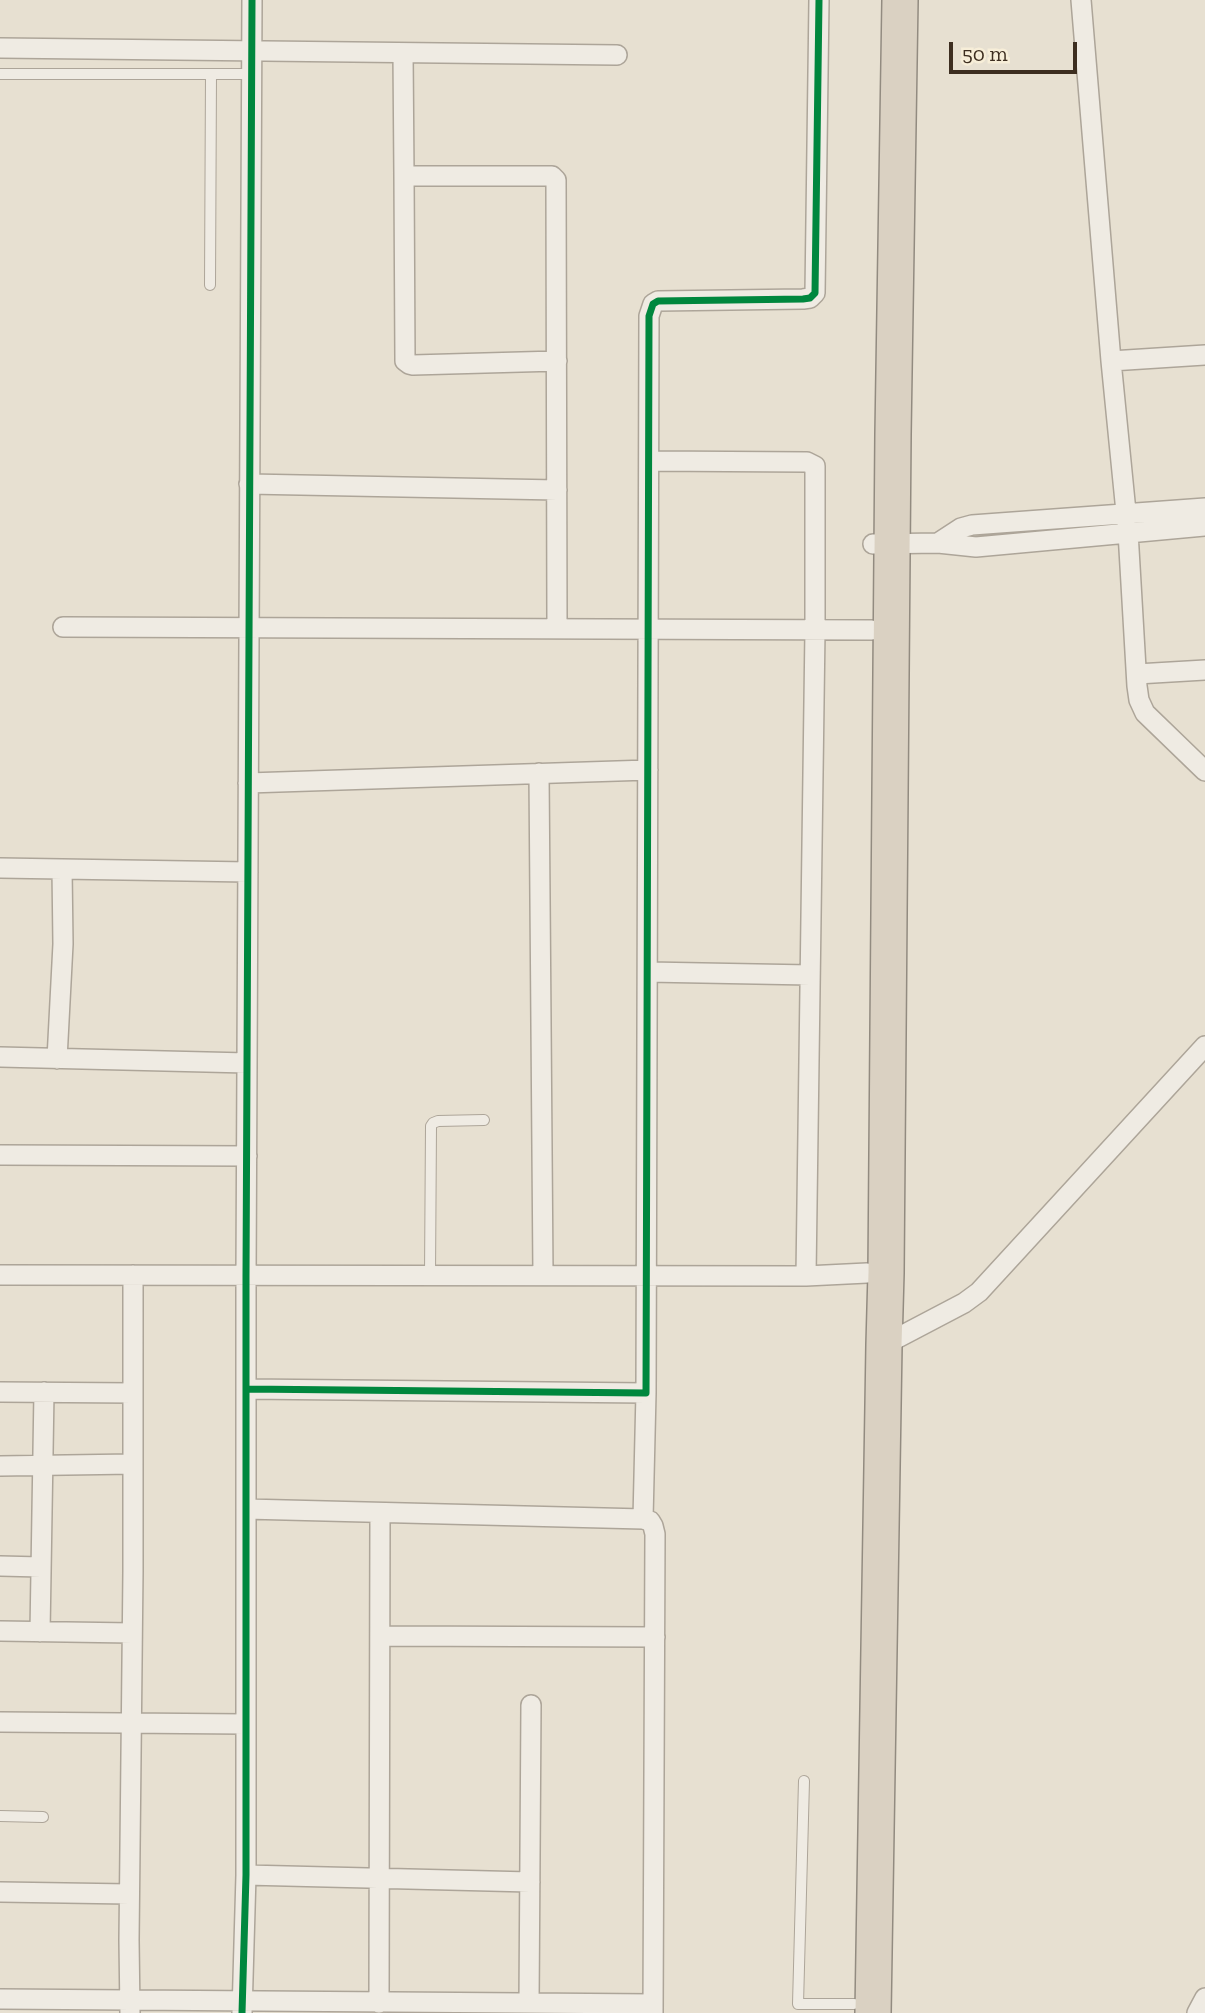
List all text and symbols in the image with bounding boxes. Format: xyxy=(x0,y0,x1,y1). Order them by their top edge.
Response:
scale bar xyxy=(953,28,1081,72)
text: 50 m xyxy=(962,41,1008,66)

